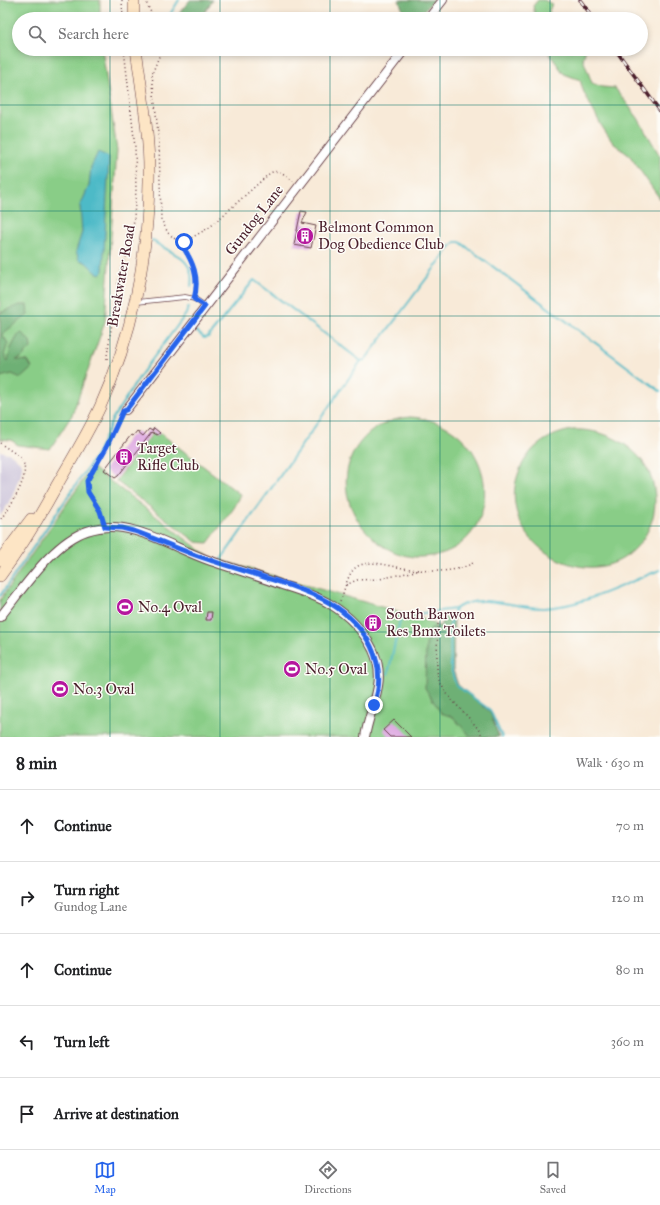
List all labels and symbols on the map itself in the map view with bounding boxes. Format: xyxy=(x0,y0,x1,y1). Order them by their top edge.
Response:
street label: Gundog Lane xyxy=(221,181,287,259)
place label: Belmont Common Dog Obedience Club xyxy=(318,218,444,253)
street label: Breakwater Road xyxy=(103,223,139,328)
building icon: Belmont Common Dog Obedience Club xyxy=(295,226,315,246)
route start xyxy=(175,233,193,251)
place label: Target Rifle Club xyxy=(137,439,199,474)
building icon: Target Rifle Club xyxy=(114,447,134,467)
sports icon: No.4 Oval xyxy=(115,597,135,617)
place label: No.4 Oval xyxy=(138,598,203,616)
place label: South Barwon Res Bmx Toilets xyxy=(386,605,486,640)
building icon: South Barwon Res Bmx Toilets xyxy=(363,613,383,633)
sports icon: No.5 Oval xyxy=(282,659,302,679)
place label: No.5 Oval xyxy=(305,660,368,678)
sports icon: No.3 Oval xyxy=(50,679,70,699)
place label: No.3 Oval xyxy=(73,680,135,698)
route end xyxy=(365,696,383,714)

